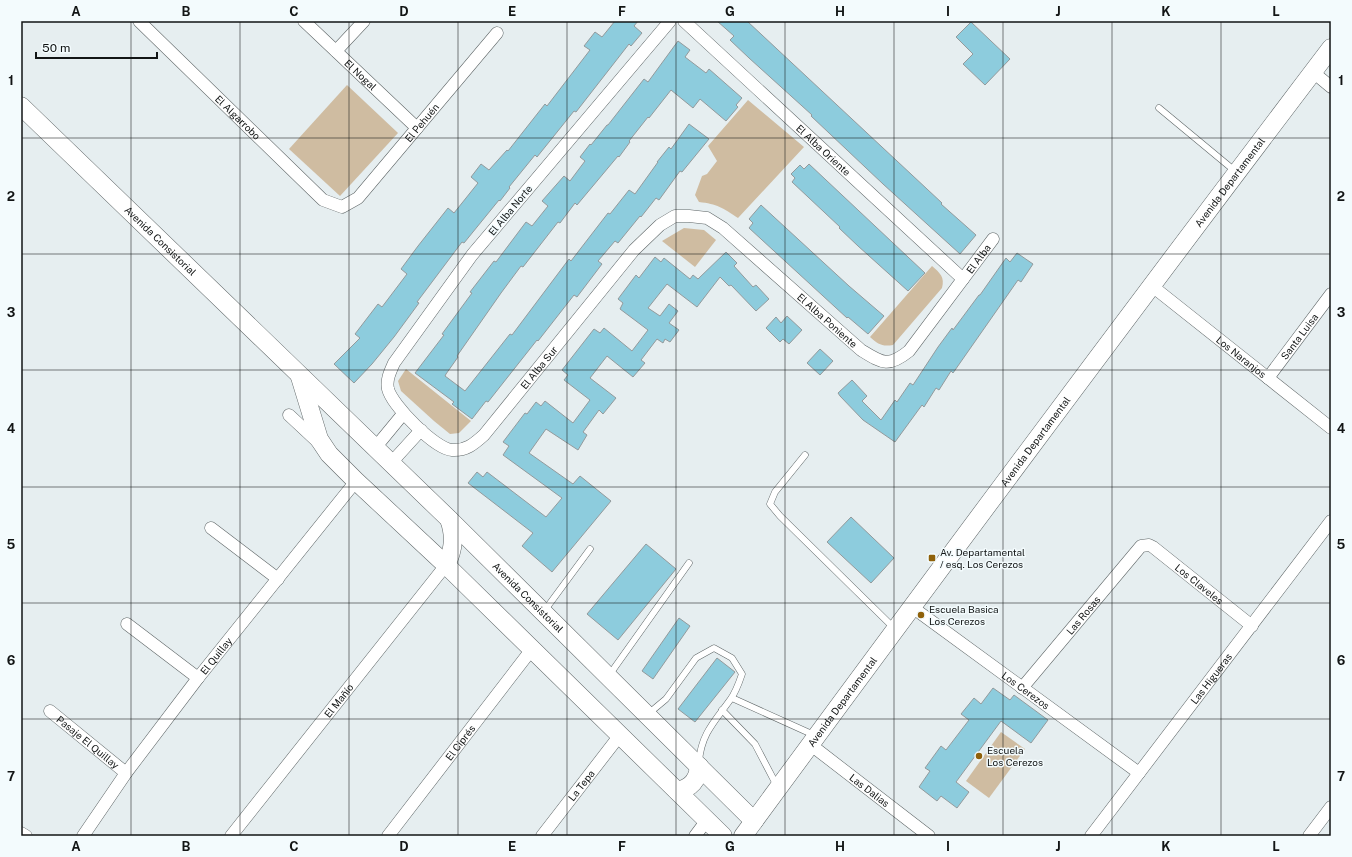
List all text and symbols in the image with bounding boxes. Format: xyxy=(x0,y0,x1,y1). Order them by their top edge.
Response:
text: A xyxy=(71,4,81,19)
text: B xyxy=(182,4,191,19)
text: C xyxy=(289,4,299,19)
text: D xyxy=(399,4,409,19)
text: E xyxy=(508,4,516,19)
text: F xyxy=(618,4,626,19)
text: G xyxy=(725,4,735,19)
text: H xyxy=(835,4,845,19)
text: I xyxy=(946,4,950,19)
text: J xyxy=(1055,4,1061,19)
text: K xyxy=(1161,4,1171,19)
text: L xyxy=(1272,4,1280,19)
scale bar xyxy=(36,34,157,60)
text: 50 m xyxy=(42,41,70,55)
street label: El Nogal xyxy=(342,57,379,92)
text: 1 xyxy=(8,73,14,88)
text: 1 xyxy=(1338,73,1344,88)
street label: El Algarrobo xyxy=(213,93,263,142)
street label: El Pehuén xyxy=(402,101,441,144)
street label: El Alba Oriente xyxy=(794,122,853,178)
street label: Avenida Departamental xyxy=(1192,135,1267,229)
street label: El Alba Norte xyxy=(486,182,535,238)
text: 2 xyxy=(7,189,15,204)
text: 2 xyxy=(1337,189,1345,204)
street label: Avenida Consistorial xyxy=(122,204,199,278)
street label: El Alba xyxy=(963,242,993,276)
street label: El Alba Poniente xyxy=(795,290,860,350)
text: 3 xyxy=(7,305,16,320)
text: 3 xyxy=(1337,305,1346,320)
street label: Santa Luisa xyxy=(1278,311,1320,362)
street label: Los Naranjos xyxy=(1214,333,1269,380)
street label: El Alba Sur xyxy=(518,343,560,391)
street label: Avenida Departamental xyxy=(998,394,1073,489)
text: 4 xyxy=(7,421,16,436)
text: 4 xyxy=(1337,421,1346,436)
text: 5 xyxy=(7,537,16,552)
text: 5 xyxy=(1337,537,1346,552)
place label: Av. Departamental / esq. Los Cerezos xyxy=(940,546,1025,570)
marker: Av. Departamental / esq. Los Cerezos xyxy=(927,553,937,563)
street label: Avenida Consistorial xyxy=(490,560,566,635)
street label: Los Claveles xyxy=(1173,561,1226,607)
street label: Las Rosas xyxy=(1064,594,1103,637)
place label: Escuela Basica Los Cerezos xyxy=(929,603,999,627)
marker: Escuela Basica Los Cerezos xyxy=(916,610,926,620)
street label: El Quillay xyxy=(197,634,235,677)
street label: Las Higueras xyxy=(1188,651,1234,706)
text: 6 xyxy=(7,653,16,668)
text: 6 xyxy=(1337,653,1346,668)
street label: Avenida Departamental xyxy=(805,654,879,749)
street label: Los Cerezos xyxy=(1000,669,1052,712)
street label: El Mañío xyxy=(321,681,356,720)
street label: Pasaje El Quillay xyxy=(54,713,122,771)
street label: El Ciprés xyxy=(443,722,477,763)
place label: Escuela Los Cerezos xyxy=(987,744,1043,768)
marker: Escuela Los Cerezos xyxy=(974,751,984,761)
street label: La Tepa xyxy=(565,767,597,803)
text: 7 xyxy=(7,769,15,784)
text: 7 xyxy=(1337,769,1345,784)
street label: Las Dalias xyxy=(847,771,892,809)
text: A xyxy=(71,839,81,854)
text: B xyxy=(182,839,191,854)
text: C xyxy=(289,839,299,854)
text: D xyxy=(399,839,409,854)
text: E xyxy=(508,839,516,854)
text: F xyxy=(618,839,626,854)
text: G xyxy=(725,839,735,854)
text: H xyxy=(835,839,845,854)
text: I xyxy=(946,839,950,854)
text: J xyxy=(1055,839,1061,854)
text: K xyxy=(1161,839,1171,854)
text: L xyxy=(1272,839,1280,854)

